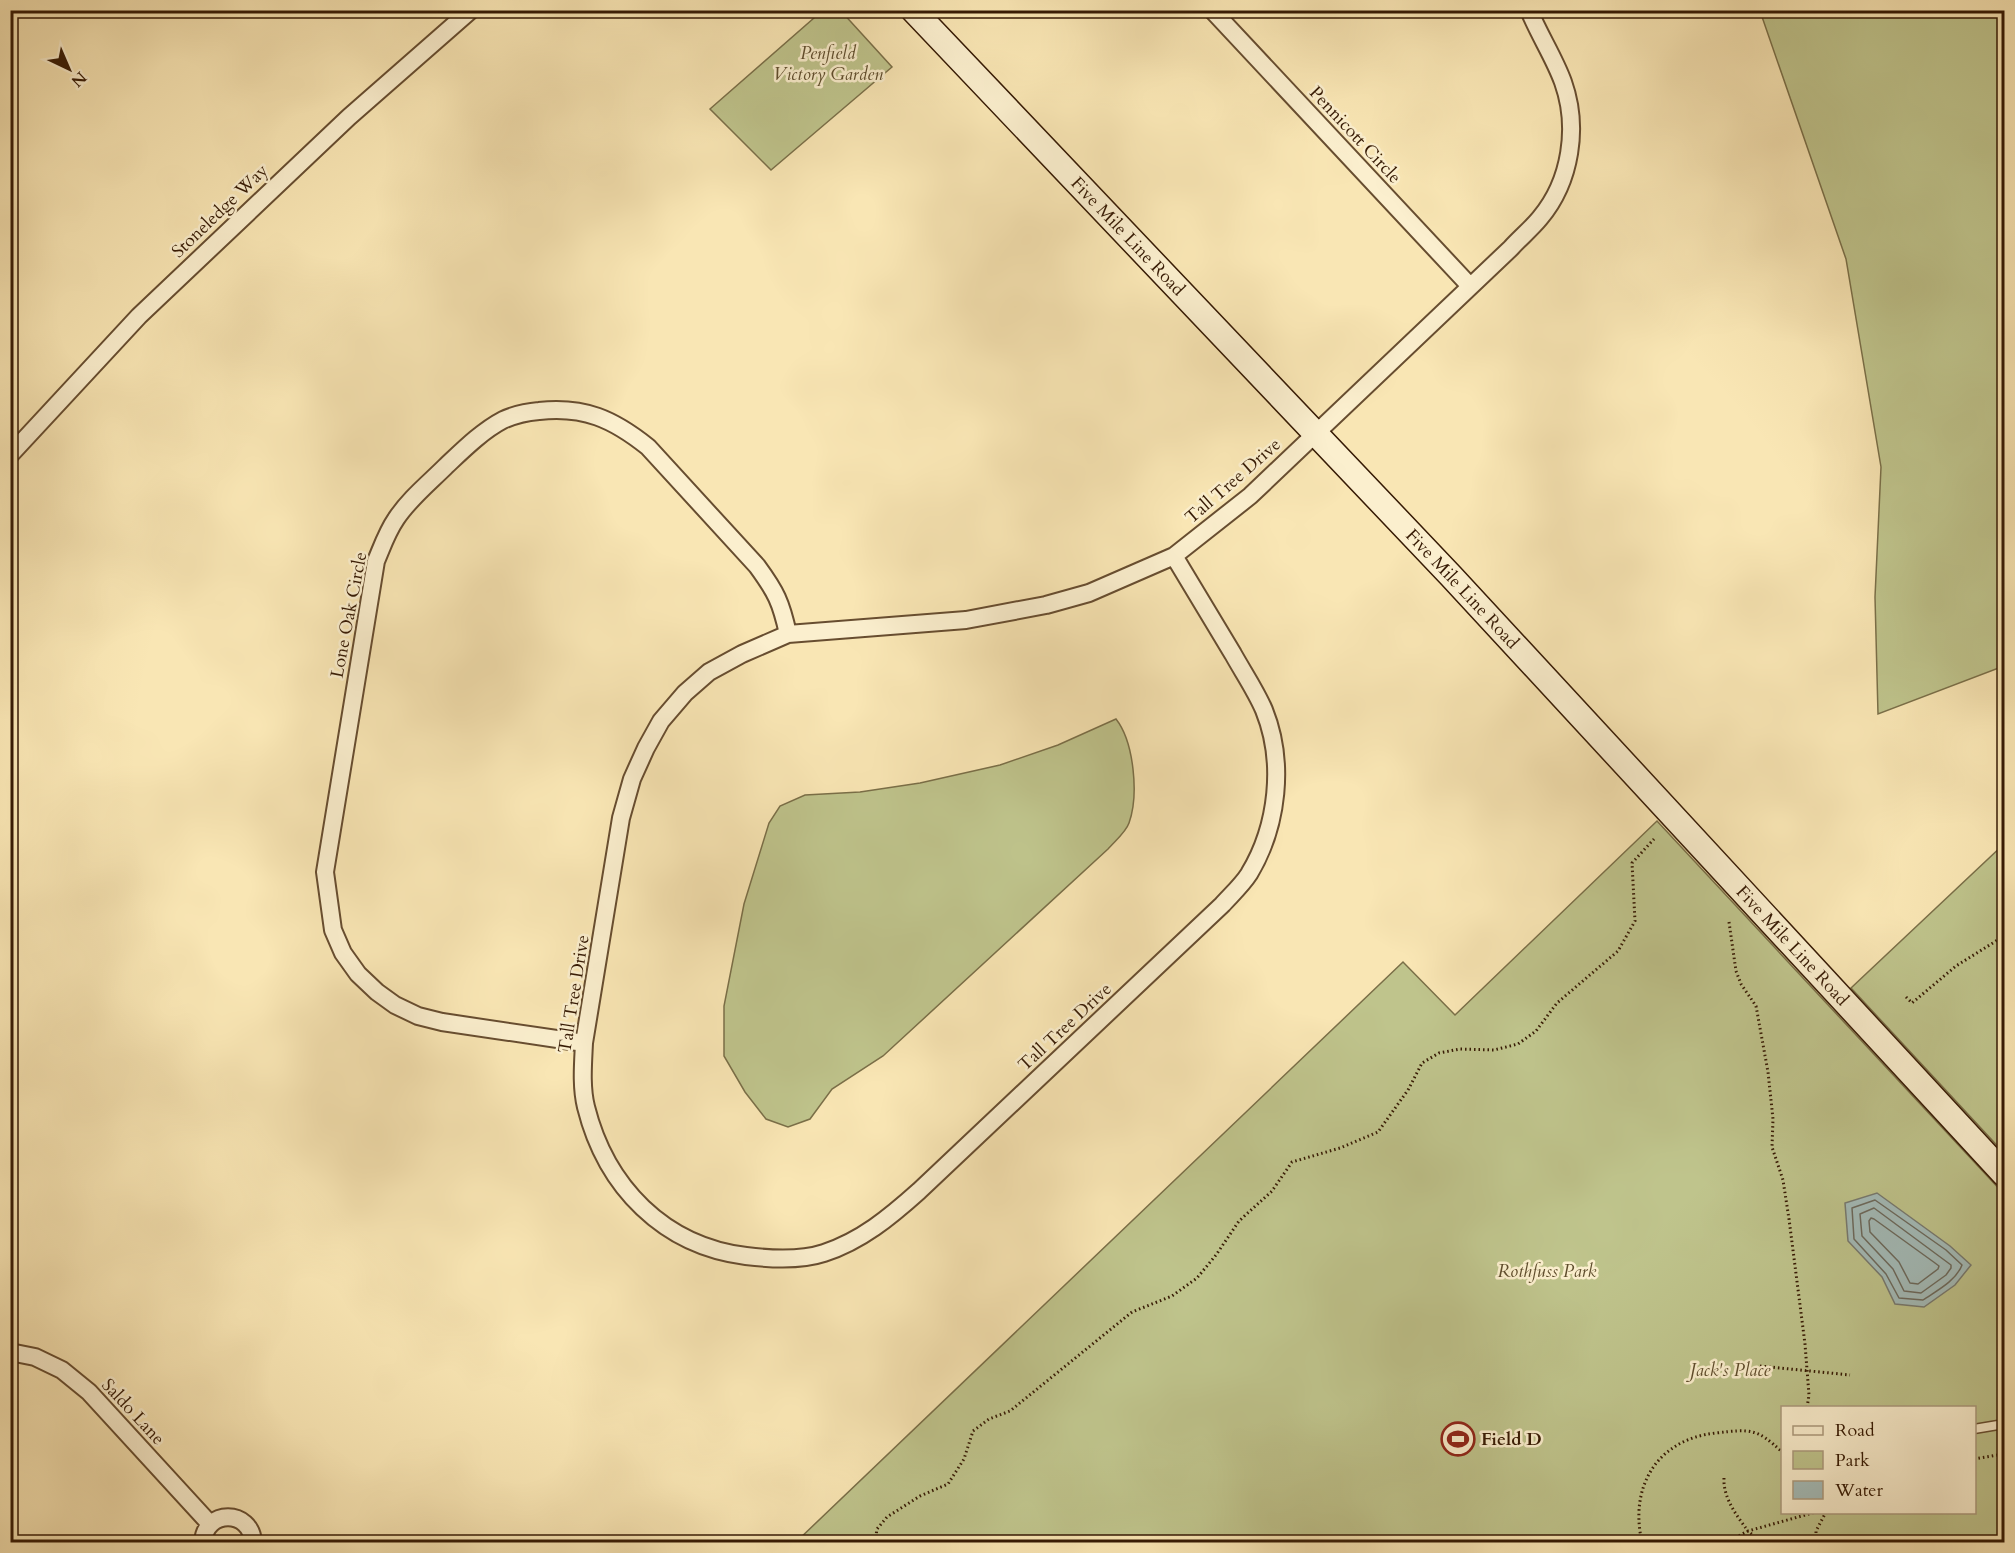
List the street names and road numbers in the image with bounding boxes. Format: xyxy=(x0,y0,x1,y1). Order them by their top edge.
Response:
street label: Pennicott Circle xyxy=(1303,81,1407,189)
street label: Stoneledge Way xyxy=(166,158,274,264)
street label: Five Mile Line Road xyxy=(1065,171,1191,302)
street label: Tall Tree Drive xyxy=(1180,432,1286,530)
street label: Five Mile Line Road xyxy=(1400,523,1525,655)
street label: Lone Oak Circle xyxy=(325,550,373,680)
street label: Five Mile Line Road xyxy=(1730,880,1855,1011)
street label: Tall Tree Drive xyxy=(552,933,596,1055)
street label: Tall Tree Drive xyxy=(1013,977,1117,1077)
street label: Saldo Lane xyxy=(96,1373,170,1451)

